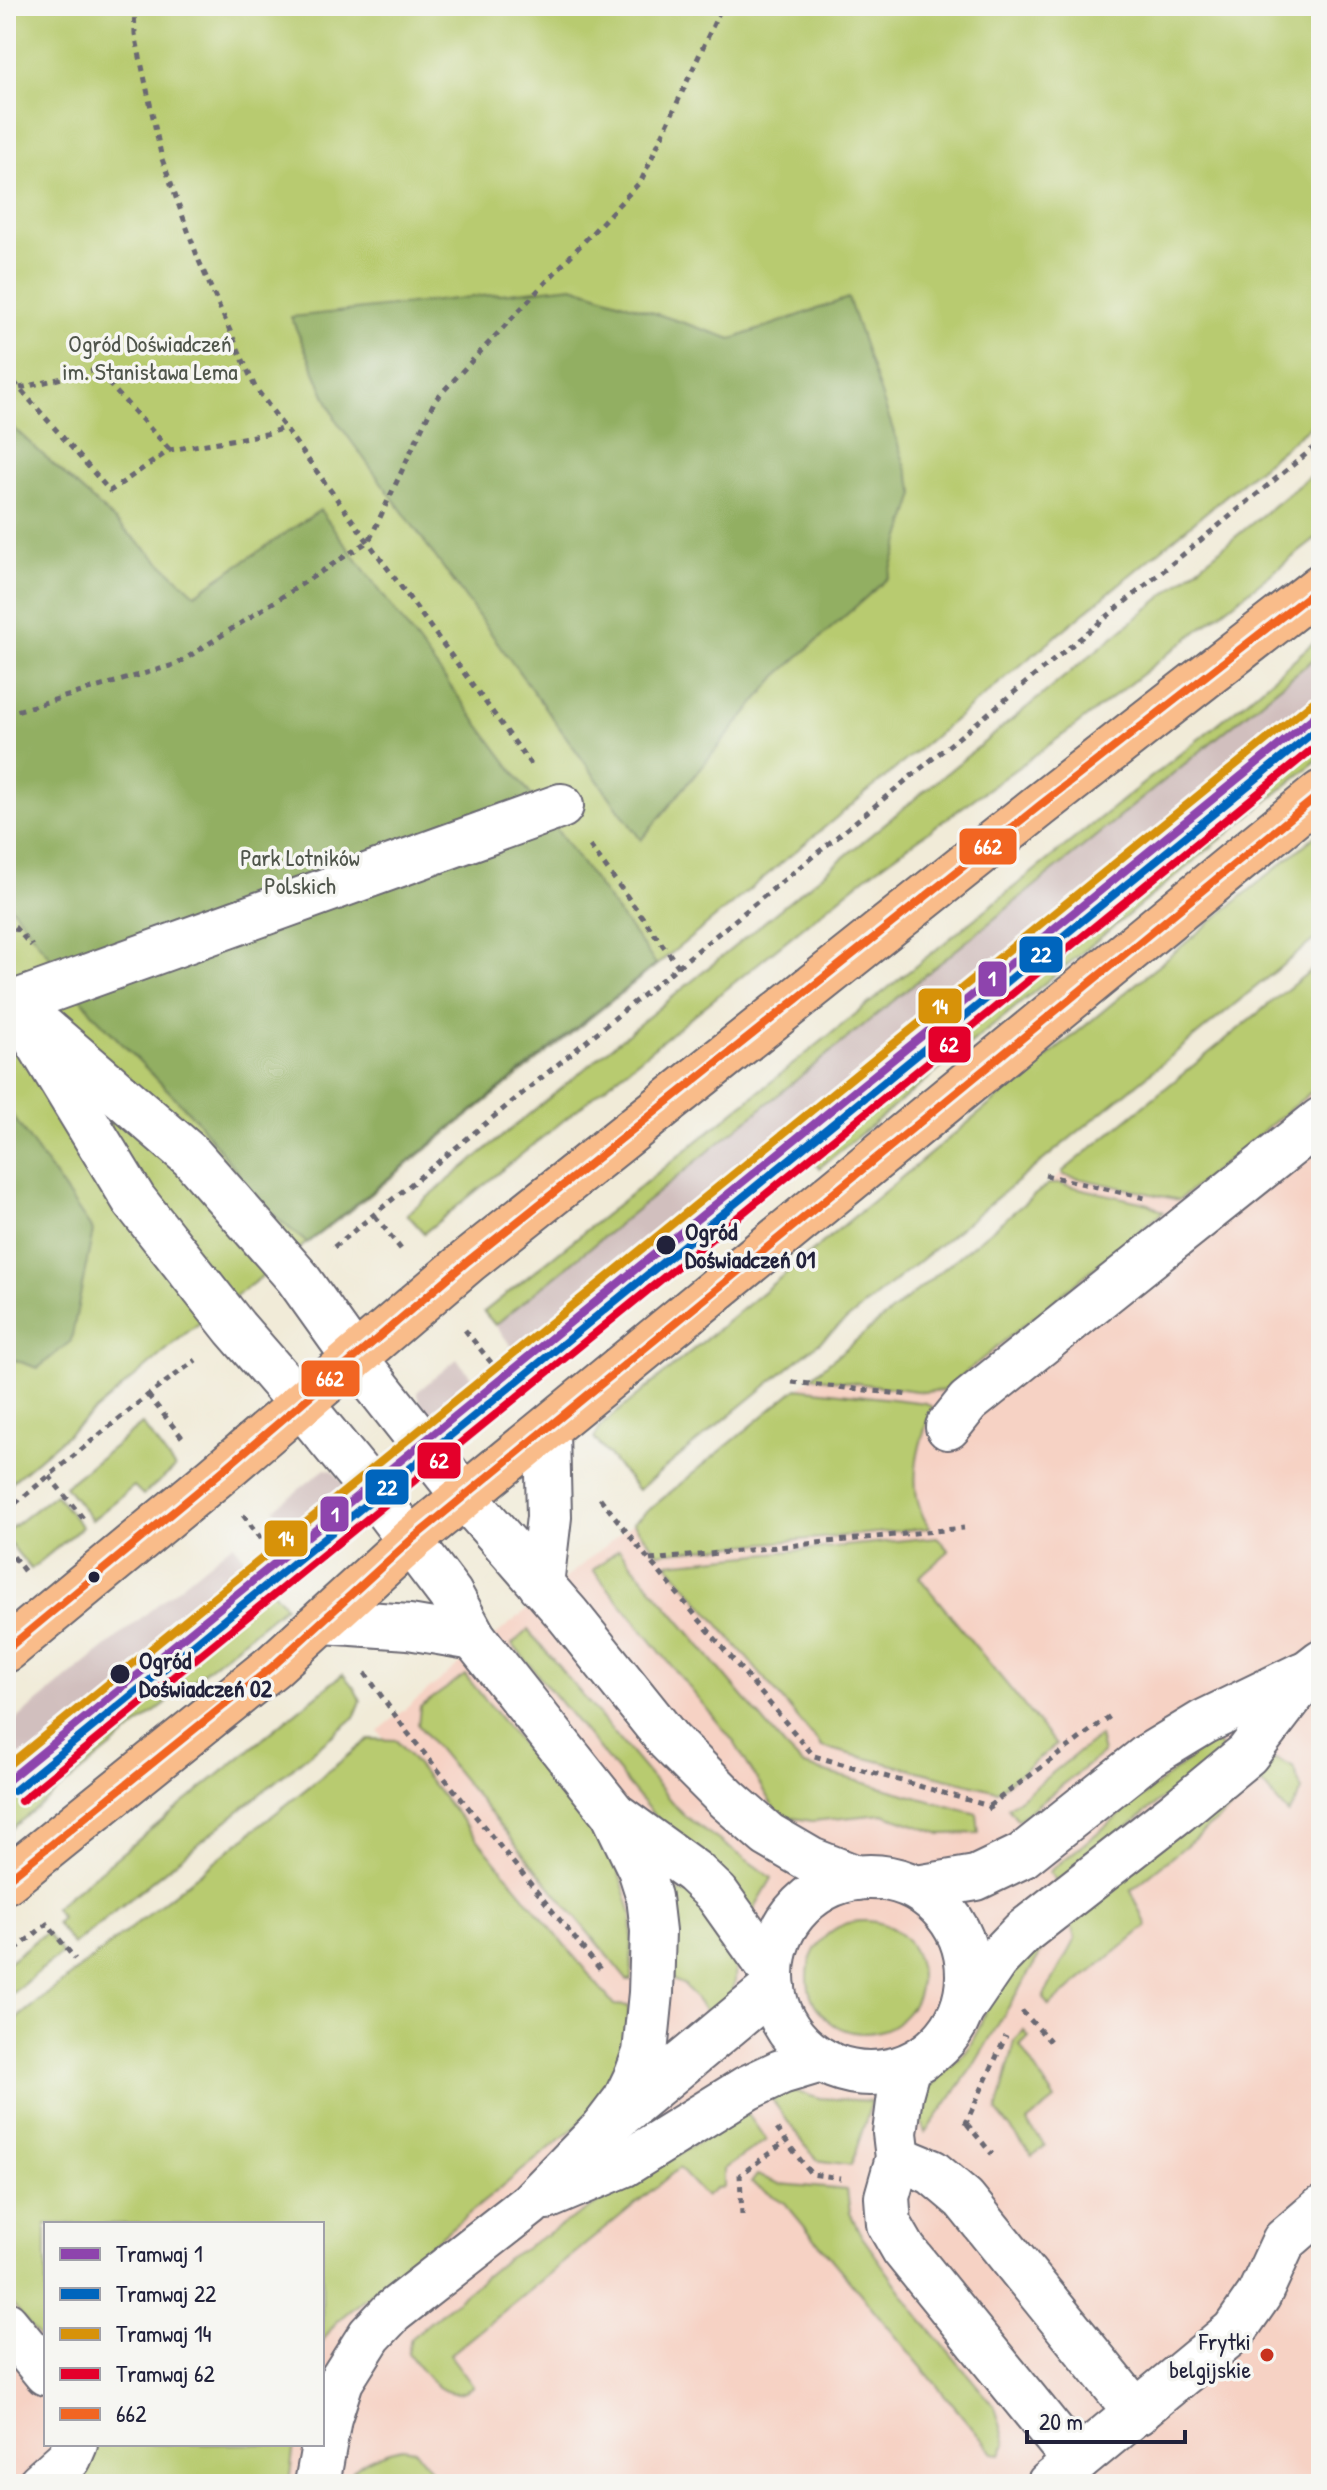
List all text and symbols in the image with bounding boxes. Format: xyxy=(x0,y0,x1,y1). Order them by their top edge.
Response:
park label: Ogród Doświadczeń im. Stanisława Lema xyxy=(62,327,238,387)
line badge: 662 xyxy=(958,827,1018,866)
text: 662 xyxy=(974,831,1003,861)
park label: Park Lotników Polskich xyxy=(240,841,360,901)
line badge: 22 xyxy=(1018,935,1064,974)
text: 22 xyxy=(1031,939,1052,969)
line badge: 1 xyxy=(977,960,1008,998)
text: 1 xyxy=(988,963,996,993)
line badge: 14 xyxy=(917,987,963,1025)
text: 14 xyxy=(932,991,948,1021)
line badge: 62 xyxy=(927,1025,972,1064)
text: 62 xyxy=(939,1029,959,1059)
place label: Ogród Doświadczeń 01 xyxy=(685,1215,816,1275)
marker: Ogród Doświadczeń 01 xyxy=(654,1233,678,1257)
line badge: 662 xyxy=(300,1359,361,1398)
text: 662 xyxy=(316,1363,345,1393)
line badge: 62 xyxy=(416,1441,462,1480)
text: 62 xyxy=(429,1445,449,1475)
line badge: 22 xyxy=(364,1468,410,1506)
text: 22 xyxy=(377,1472,398,1502)
line badge: 1 xyxy=(319,1495,350,1533)
text: 1 xyxy=(331,1499,339,1529)
line badge: 14 xyxy=(263,1519,309,1558)
text: 14 xyxy=(278,1523,294,1553)
unlabelled marker xyxy=(86,1569,102,1585)
place label: Ogród Doświadczeń 02 xyxy=(139,1644,273,1704)
marker: Ogród Doświadczeń 02 xyxy=(108,1662,132,1686)
legend xyxy=(44,2222,324,2446)
text: Tramwaj 1 xyxy=(116,2237,203,2269)
text: Tramwaj 22 xyxy=(116,2277,216,2309)
text: Tramwaj 14 xyxy=(116,2317,212,2349)
place label: Frytki belgijskie xyxy=(1169,2325,1251,2385)
marker: Frytki belgijskie xyxy=(1258,2346,1276,2364)
text: Tramwaj 62 xyxy=(116,2357,215,2389)
scale bar xyxy=(1027,2394,1185,2444)
text: 662 xyxy=(116,2397,146,2429)
text: 20 m xyxy=(1039,2405,1083,2437)

